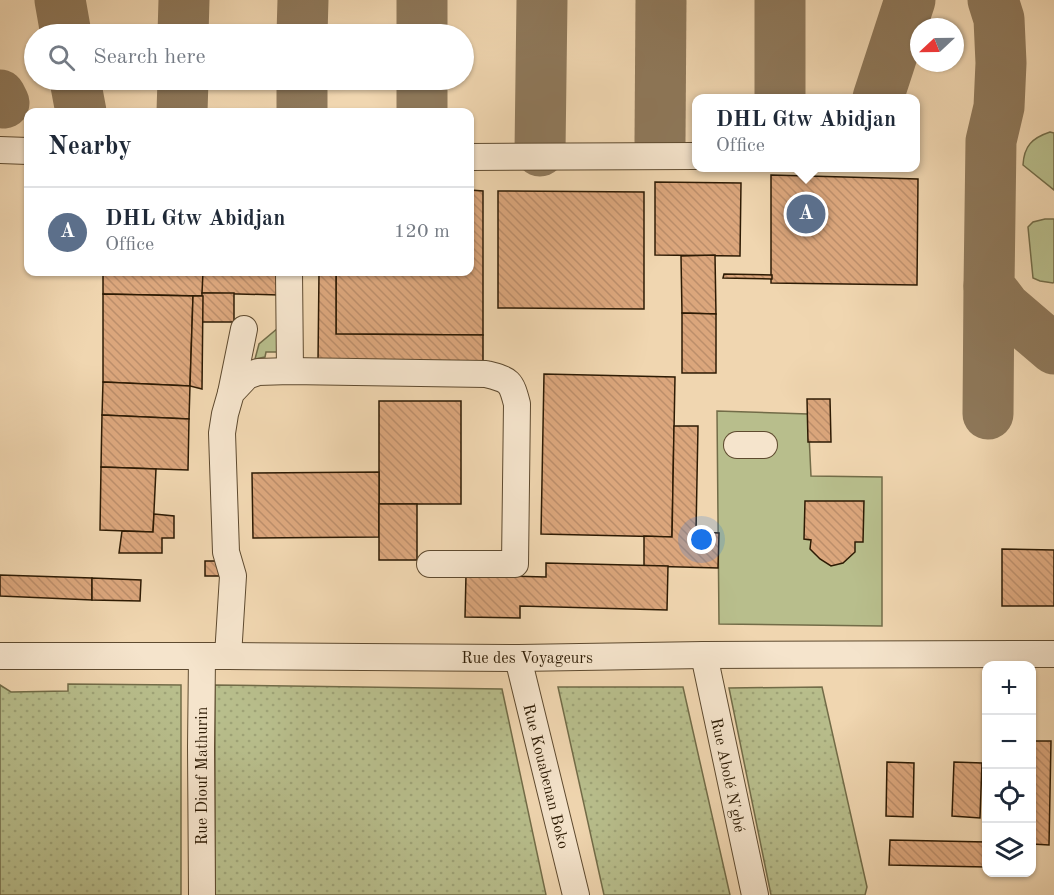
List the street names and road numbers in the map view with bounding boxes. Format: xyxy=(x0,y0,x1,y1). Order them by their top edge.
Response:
street label: Rue des Voyageurs xyxy=(461,651,593,667)
street label: Rue Kouabenan Boko xyxy=(519,702,571,851)
street label: Rue Diouf Mathurin xyxy=(195,706,211,845)
street label: Rue Abolé N'gbé xyxy=(707,717,747,834)

